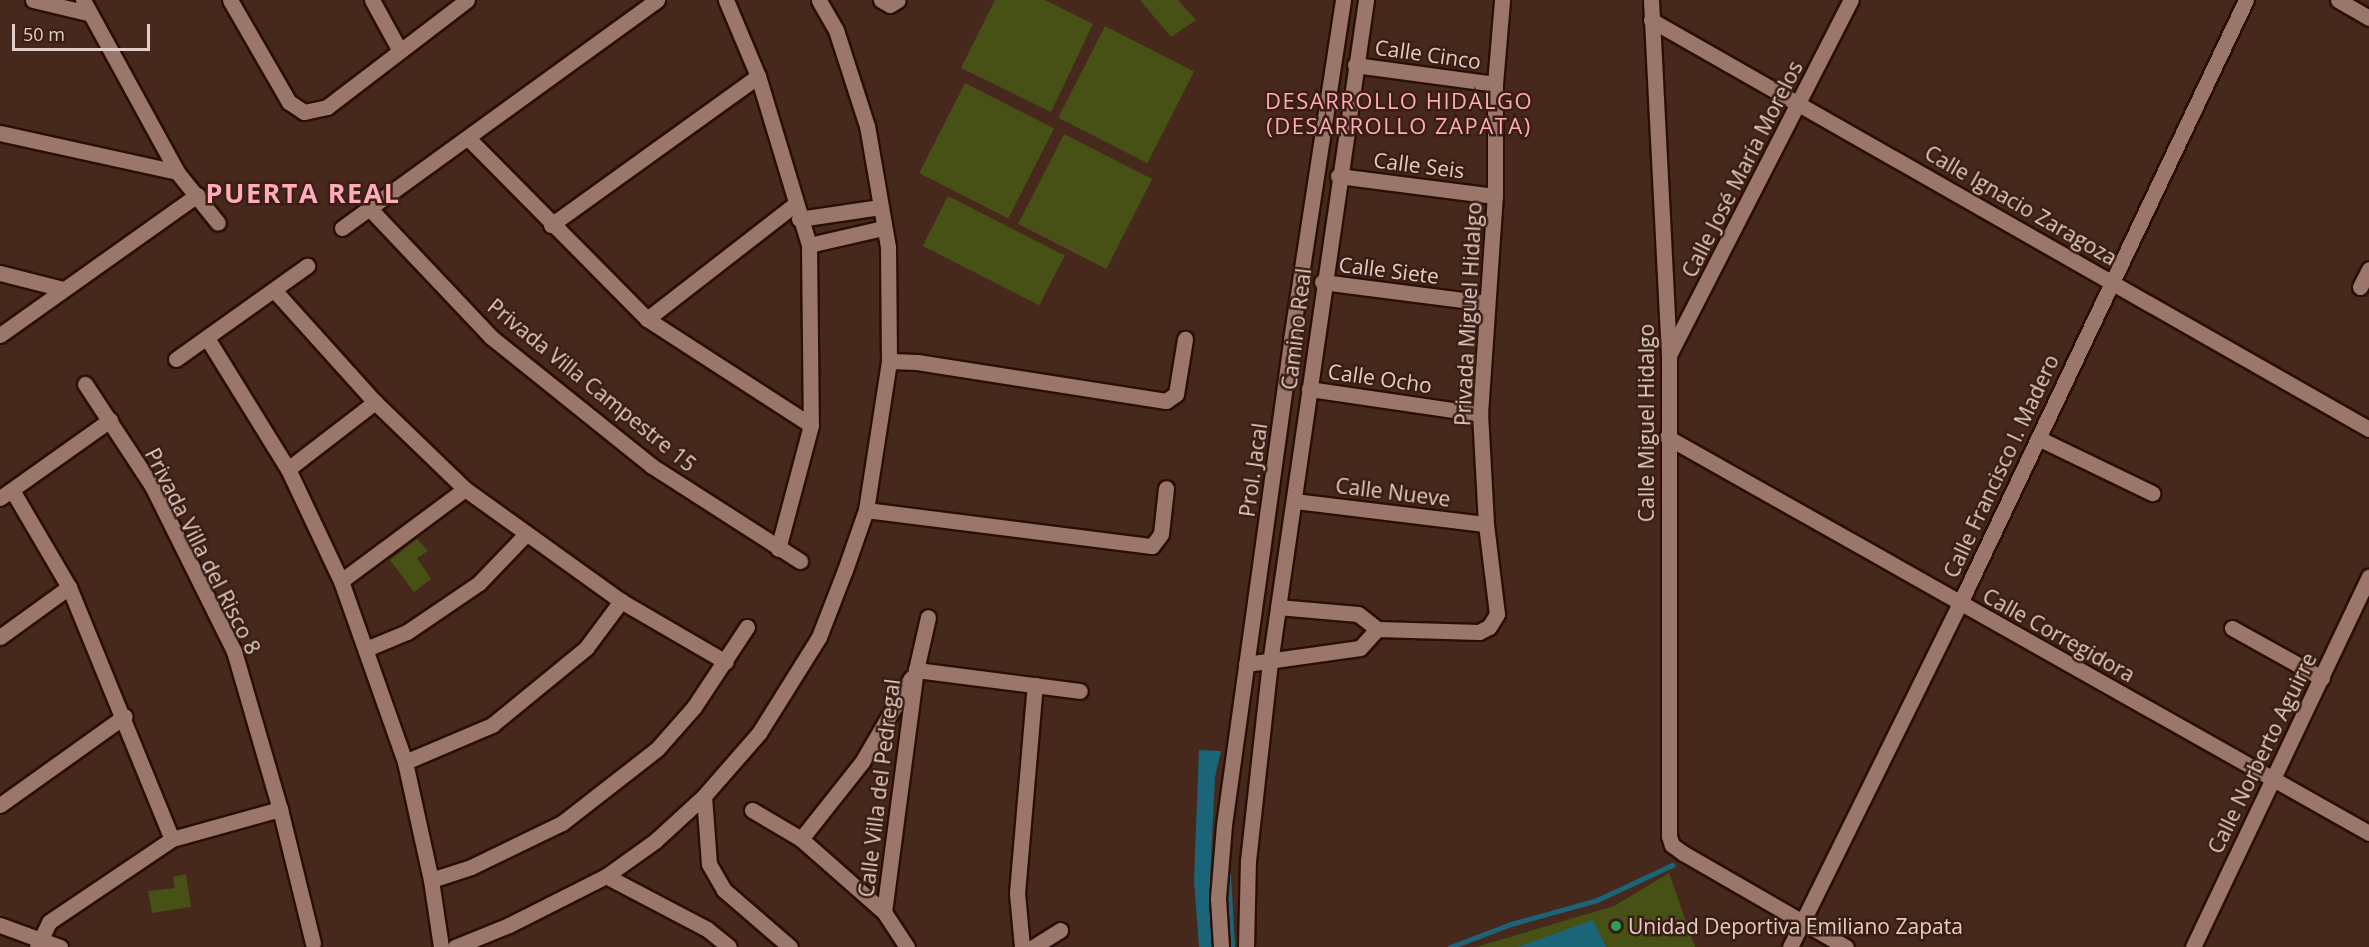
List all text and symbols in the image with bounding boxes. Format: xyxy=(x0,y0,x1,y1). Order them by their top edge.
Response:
scale bar xyxy=(15,12,153,50)
text: 50 m xyxy=(23,22,65,46)
street label: Calle Cinco xyxy=(1373,34,1483,74)
street label: Calle José María Morelos xyxy=(1676,57,1808,281)
district label: DESARROLLO HIDALGO (DESARROLLO ZAPATA) xyxy=(1265,87,1533,138)
street label: Calle Ignacio Zaragoza xyxy=(1921,140,2121,270)
street label: Calle Seis xyxy=(1372,147,1466,183)
district label: PUERTA REAL xyxy=(206,177,400,209)
street label: Privada Miguel Hidalgo xyxy=(1450,201,1486,427)
street label: Calle Siete xyxy=(1338,251,1440,289)
street label: Camino Real xyxy=(1276,267,1316,391)
street label: Privada Villa Campestre 15 xyxy=(483,293,701,477)
street label: Calle Miguel Hidalgo xyxy=(1633,324,1659,522)
street label: Calle Francisco I. Madero xyxy=(1938,350,2064,582)
street label: Calle Ocho xyxy=(1326,358,1434,398)
street label: Prol. Jacal xyxy=(1234,421,1272,519)
street label: Privada Villa del Risco 8 xyxy=(140,444,266,658)
street label: Calle Nueve xyxy=(1334,472,1452,512)
street label: Calle Corregidora xyxy=(1979,583,2139,687)
street label: Calle Norberto Aguirre xyxy=(2202,648,2322,858)
street label: Calle Villa del Pedregal xyxy=(853,677,905,899)
place label: Unidad Deportiva Emiliano Zapata xyxy=(1628,913,1963,939)
marker: Unidad Deportiva Emiliano Zapata xyxy=(1609,919,1623,933)

